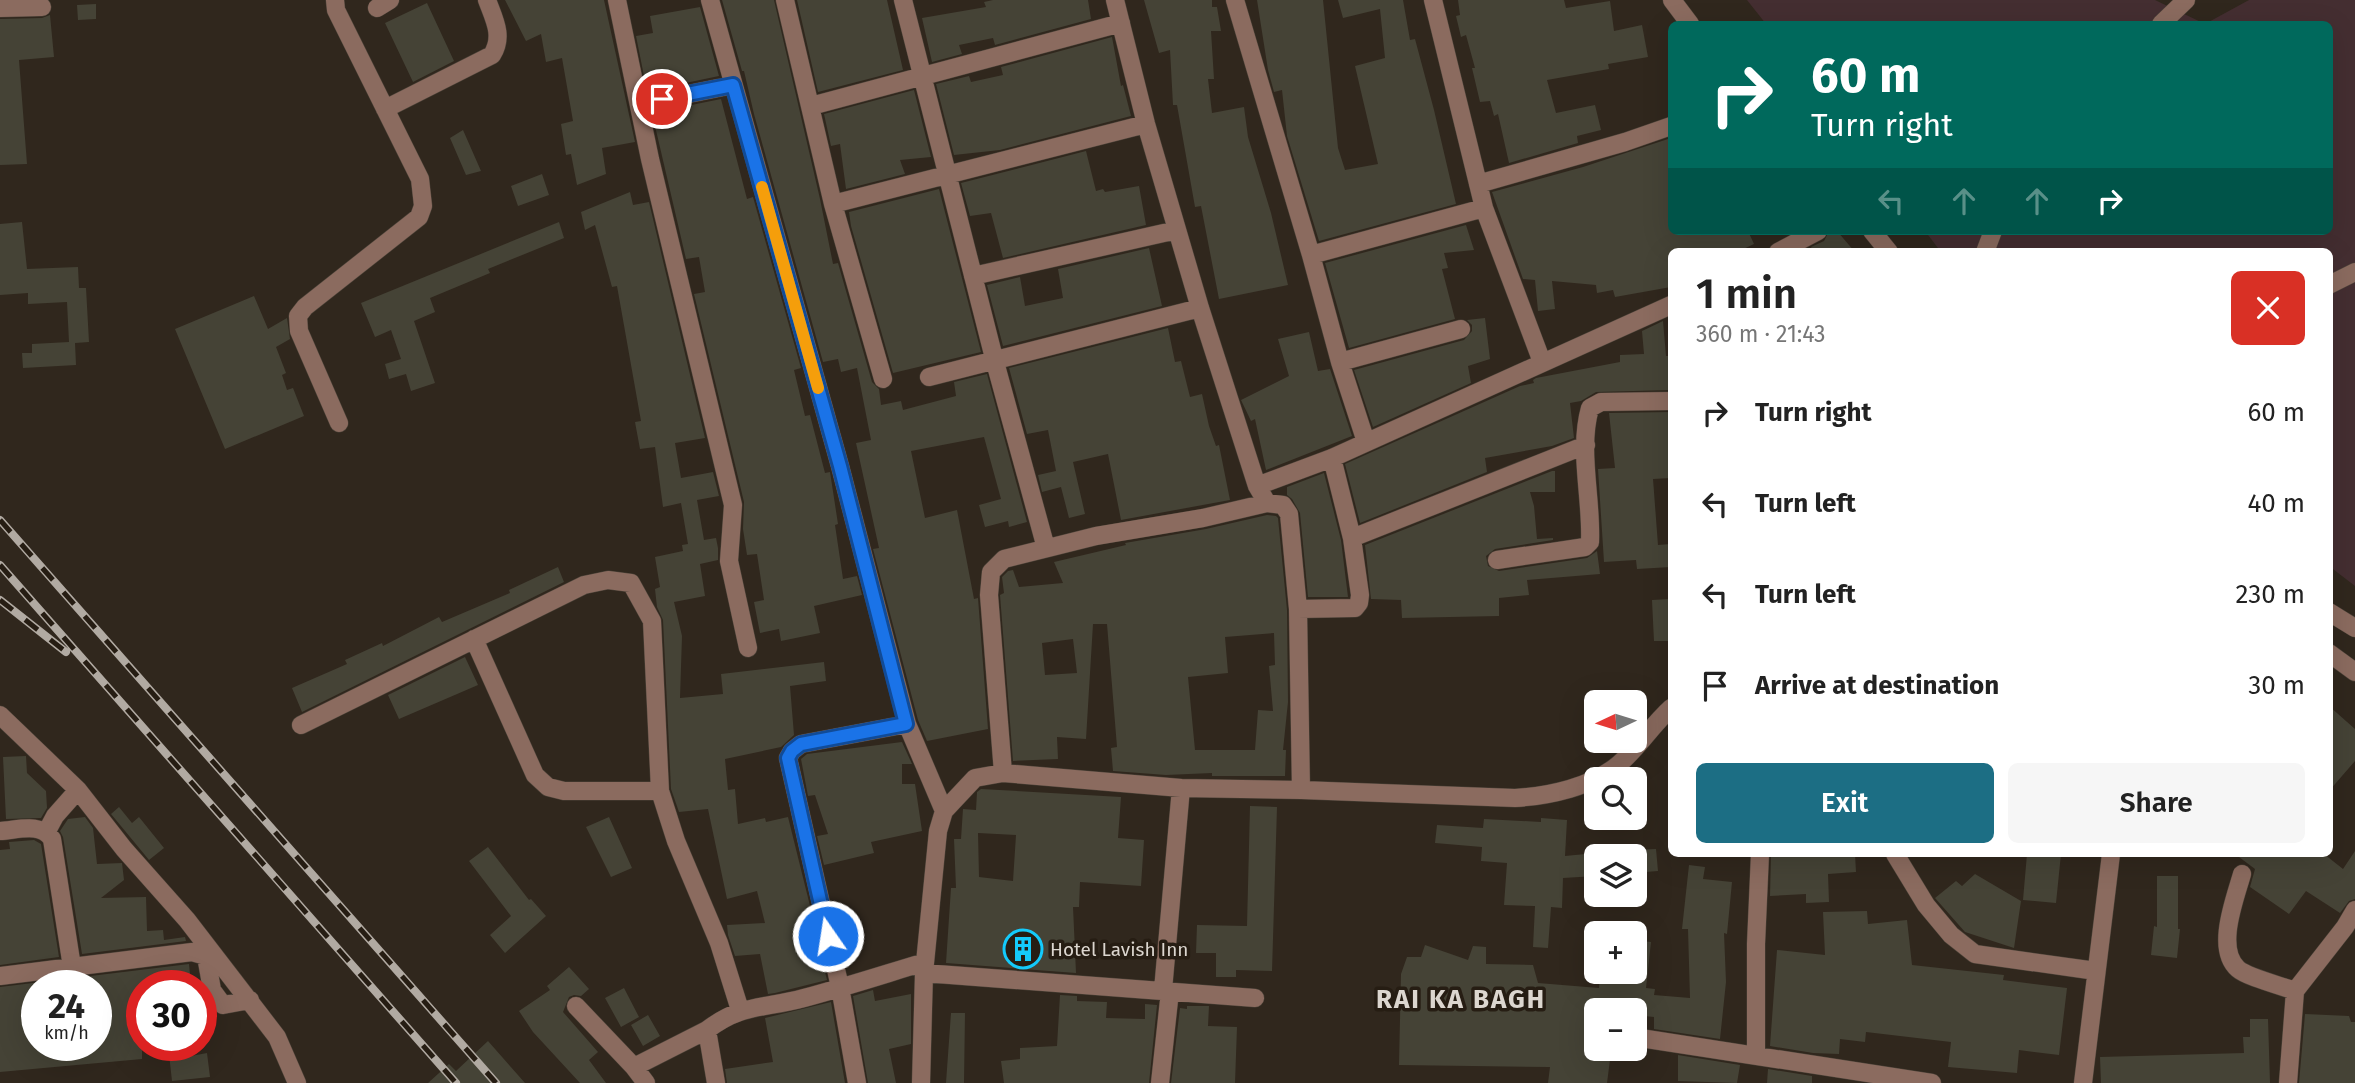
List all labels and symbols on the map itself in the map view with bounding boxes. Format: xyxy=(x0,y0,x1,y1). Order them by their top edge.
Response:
pin xyxy=(632,69,692,129)
north arrow xyxy=(1584,690,1647,752)
position arrow xyxy=(791,899,865,973)
building icon: Hotel Lavish Inn xyxy=(1002,928,1044,970)
place label: Hotel Lavish Inn xyxy=(1050,938,1189,961)
speed limit sign: 30 xyxy=(126,970,217,1061)
district label: RAI KA BAGH xyxy=(1376,984,1546,1015)

